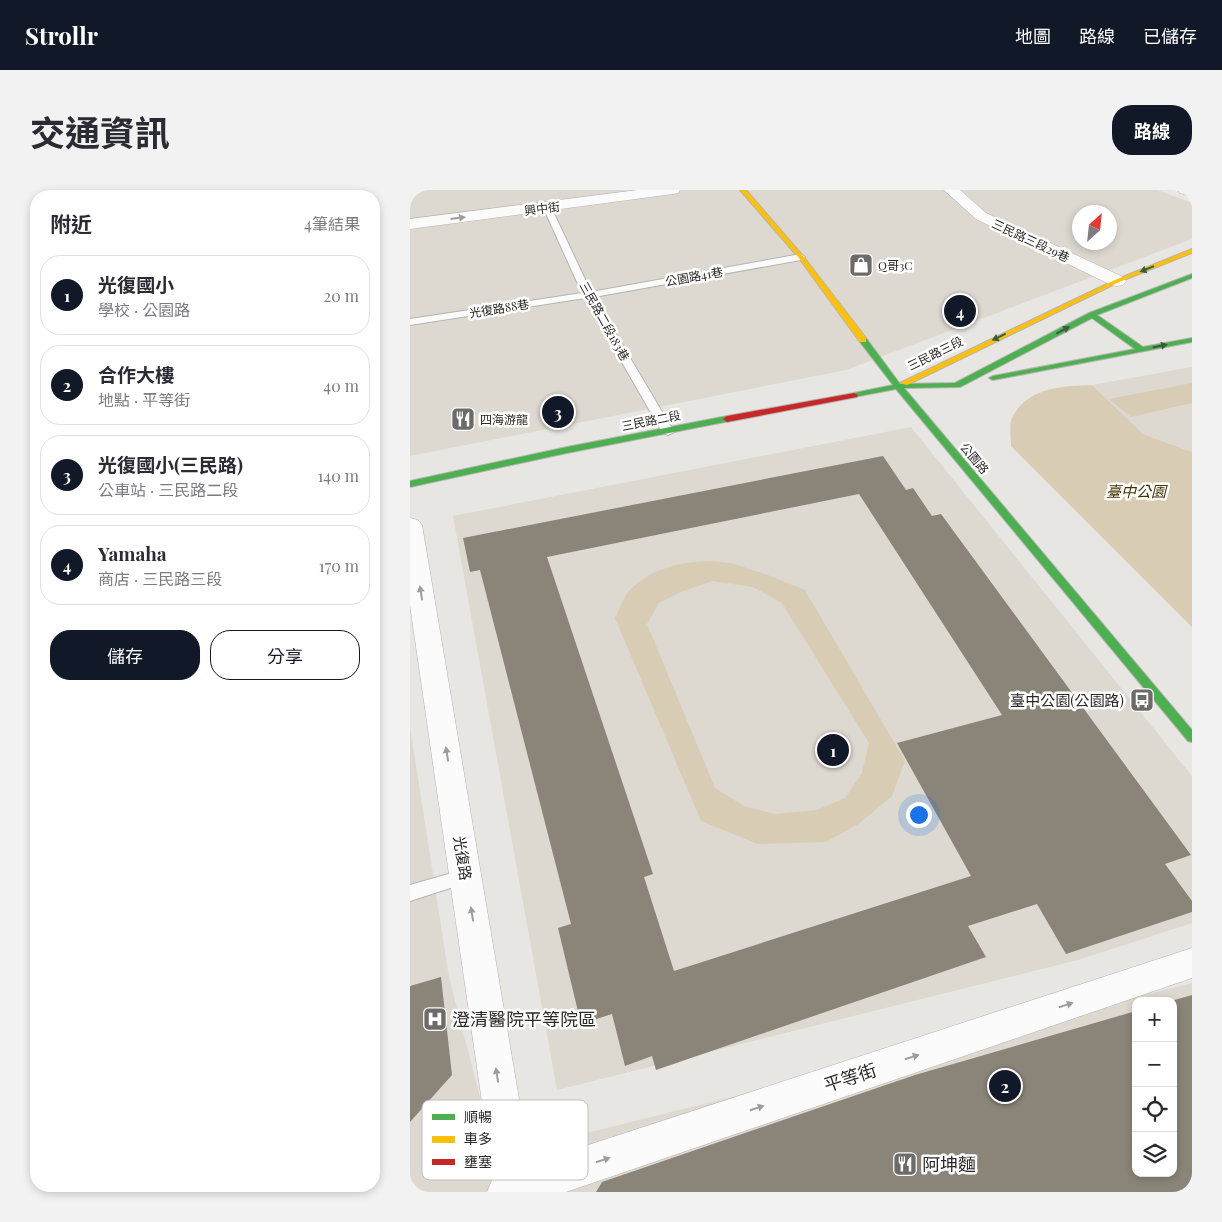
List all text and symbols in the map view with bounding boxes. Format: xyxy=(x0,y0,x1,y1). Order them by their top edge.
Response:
text: Strollr xyxy=(25,19,98,51)
text: 地圖 xyxy=(1015,24,1051,48)
text: 路線 xyxy=(1079,24,1115,48)
text: 已儲存 xyxy=(1143,24,1197,48)
button: 路線 xyxy=(1112,105,1192,155)
text: 交通資訊 xyxy=(30,108,170,155)
street label: 興中街 xyxy=(523,198,561,218)
north arrow xyxy=(1072,205,1117,250)
text: 附近 xyxy=(50,209,92,237)
text: 4筆結果 xyxy=(304,213,360,234)
one-way arrow xyxy=(451,214,467,222)
street label: 三民路三段29巷 xyxy=(990,215,1072,265)
shop icon: Q哥3C xyxy=(848,252,874,278)
place label: Q哥3C xyxy=(878,257,913,273)
street label: 公園路41巷 xyxy=(664,263,724,289)
one-way arrow xyxy=(1140,265,1154,273)
text: 光復國小 xyxy=(98,271,174,297)
street label: 三民路二段183巷 xyxy=(577,279,633,363)
text: 1 xyxy=(64,285,70,306)
text: 20 m xyxy=(324,285,359,306)
pin: 4 xyxy=(944,292,976,330)
street label: 光復路88巷 xyxy=(468,295,530,321)
text: 學校 · 公園路 xyxy=(98,299,190,320)
one-way arrow xyxy=(1055,326,1070,334)
street label: 三民路三段 xyxy=(905,333,965,373)
one-way arrow xyxy=(992,333,1006,341)
one-way arrow xyxy=(1152,342,1167,350)
text: 合作大樓 xyxy=(98,361,174,387)
text: 2 xyxy=(63,375,71,396)
text: 40 m xyxy=(323,375,359,396)
text: 地點 · 平等街 xyxy=(98,389,190,410)
pin: 3 xyxy=(542,393,574,431)
restaurant icon: 四海游龍 xyxy=(450,406,476,432)
street label: 三民路二段 xyxy=(620,406,682,434)
place label: 四海游龍 xyxy=(480,411,528,427)
street label: 公園路 xyxy=(957,439,993,477)
text: 光復國小(三民路) xyxy=(98,451,243,477)
text: 3 xyxy=(63,465,71,486)
text: 140 m xyxy=(317,465,359,486)
text: 公車站 · 三民路二段 xyxy=(98,479,238,500)
park label: 臺中公園 xyxy=(1106,481,1168,501)
text: Yamaha xyxy=(98,540,167,566)
text: 4 xyxy=(63,555,71,576)
text: 170 m xyxy=(319,555,359,576)
text: 商店 · 三民路三段 xyxy=(98,568,222,589)
one-way arrow xyxy=(417,585,425,601)
button: 儲存 xyxy=(50,630,200,680)
button: 分享 xyxy=(210,630,360,680)
bus stop icon: 臺中公園(公園路) xyxy=(1129,687,1155,713)
place label: 臺中公園(公園路) xyxy=(1010,690,1124,710)
pin: 1 xyxy=(817,731,849,769)
one-way arrow xyxy=(442,745,450,761)
your location xyxy=(906,802,932,828)
street label: 光復路 xyxy=(450,834,476,882)
one-way arrow xyxy=(468,906,476,922)
map controls xyxy=(1132,997,1177,1177)
button: + xyxy=(1132,997,1177,1042)
one-way arrow xyxy=(1058,1001,1073,1008)
hospital icon: 澄清醫院平等院區 xyxy=(422,1006,448,1032)
place label: 澄清醫院平等院區 xyxy=(452,1007,596,1031)
button: − xyxy=(1132,1042,1177,1087)
one-way arrow xyxy=(904,1052,919,1060)
street label: 平等街 xyxy=(821,1057,879,1097)
one-way arrow xyxy=(493,1066,501,1082)
pin: 2 xyxy=(989,1067,1021,1105)
button: locate xyxy=(1132,1087,1177,1132)
legend xyxy=(422,1100,588,1180)
one-way arrow xyxy=(750,1104,765,1111)
text: 順暢 xyxy=(464,1107,492,1126)
text: 車多 xyxy=(464,1129,492,1148)
button: layers xyxy=(1132,1132,1177,1177)
restaurant icon: 阿坤麵 xyxy=(892,1151,918,1177)
text: 壅塞 xyxy=(464,1152,492,1171)
place label: 阿坤麵 xyxy=(922,1152,976,1176)
one-way arrow xyxy=(596,1155,611,1163)

